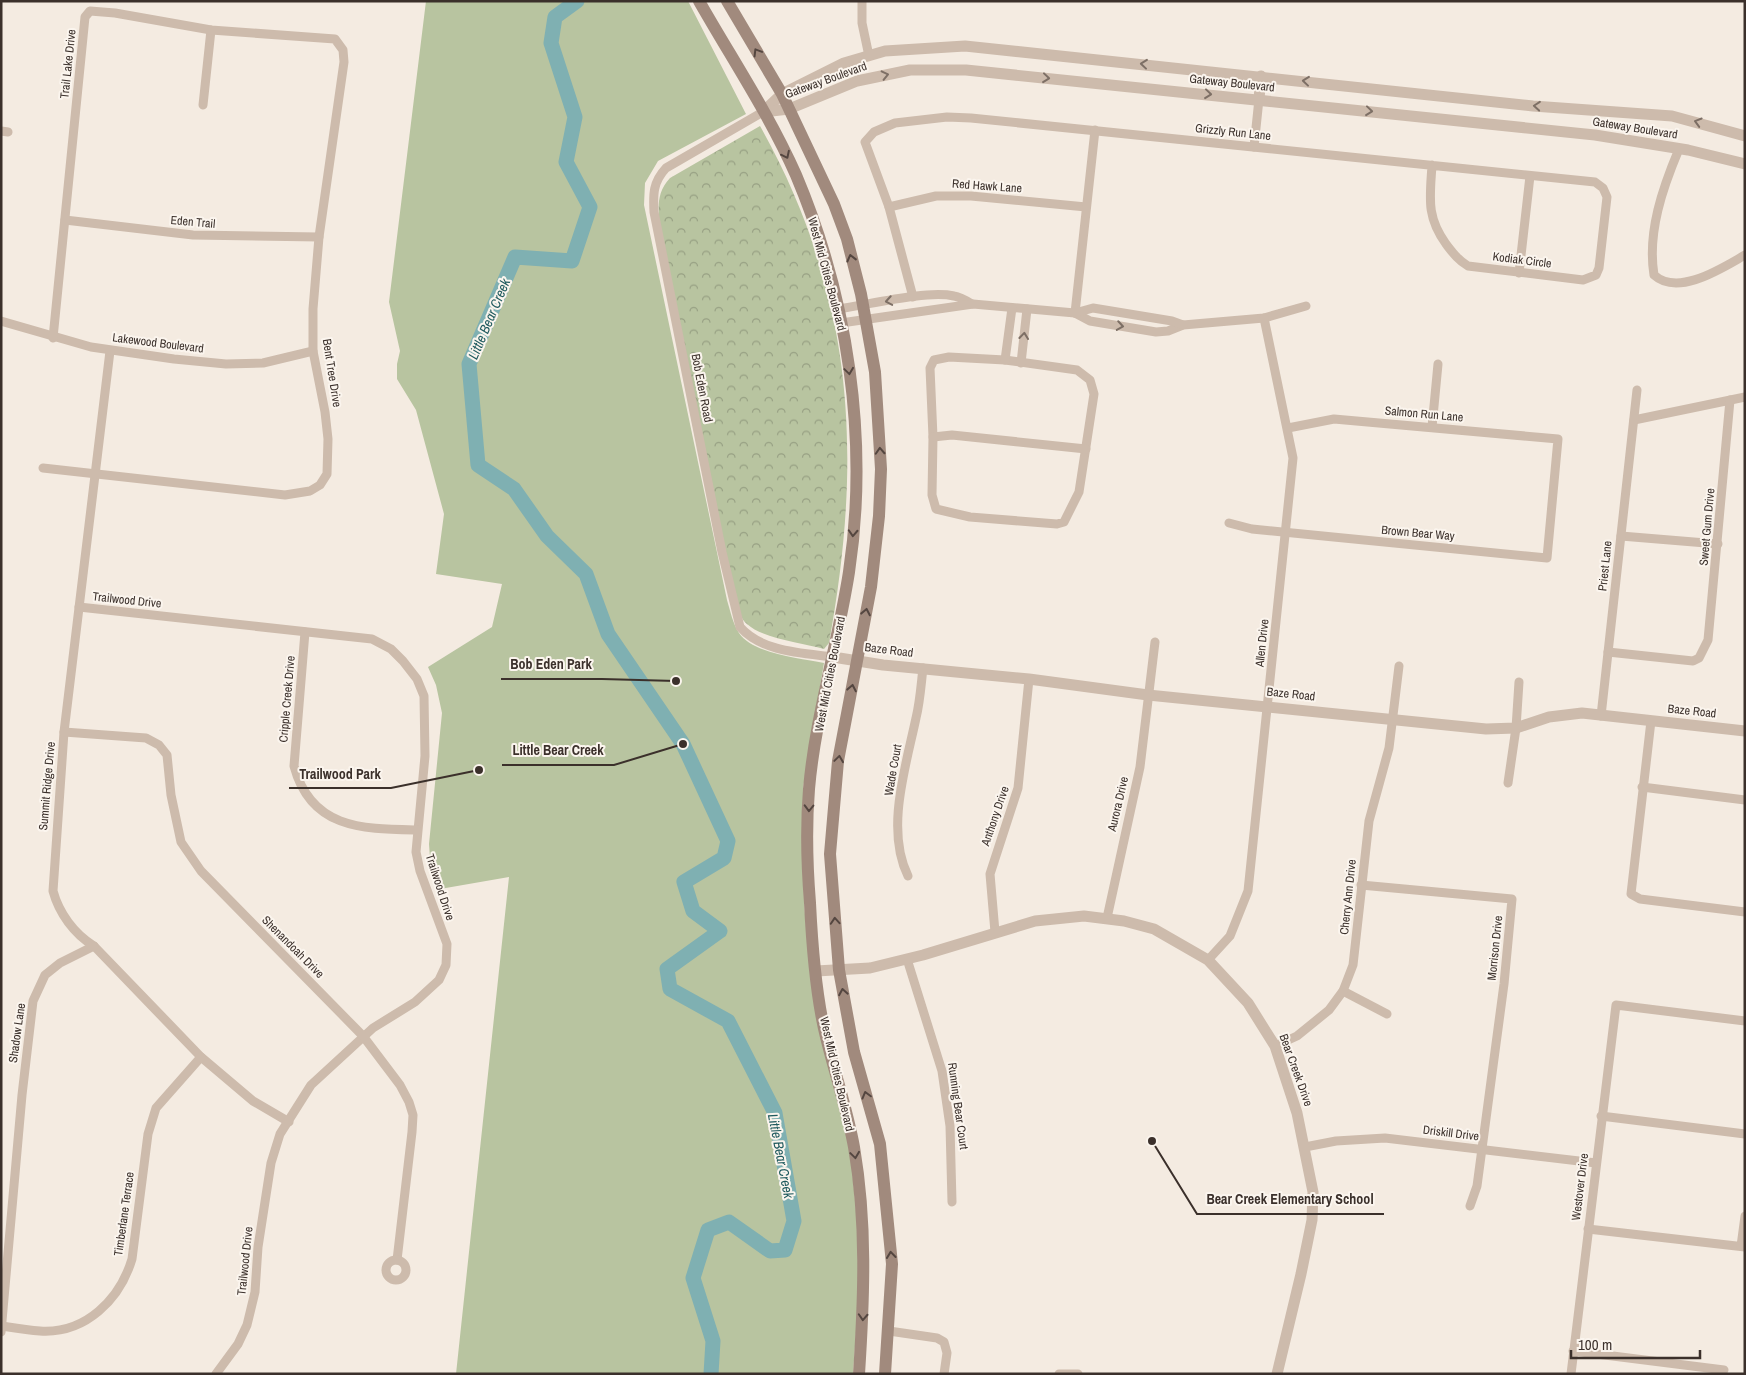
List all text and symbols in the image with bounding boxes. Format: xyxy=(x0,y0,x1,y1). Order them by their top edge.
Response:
street label: Trail Lake Drive xyxy=(56,29,80,99)
one-way arrow xyxy=(754,48,764,57)
street label: Gateway Boulevard xyxy=(783,58,869,102)
one-way arrow xyxy=(1140,59,1148,70)
one-way arrow xyxy=(880,70,889,81)
street label: Gateway Boulevard xyxy=(1188,71,1276,95)
one-way arrow xyxy=(1042,72,1050,83)
one-way arrow xyxy=(1301,76,1309,87)
one-way arrow xyxy=(1204,88,1212,99)
one-way arrow xyxy=(1532,101,1540,112)
one-way arrow xyxy=(1366,105,1374,116)
street label: Gateway Boulevard xyxy=(1591,113,1679,143)
one-way arrow xyxy=(1694,118,1703,128)
street label: Grizzly Run Lane xyxy=(1194,120,1272,144)
one-way arrow xyxy=(780,150,790,159)
street label: Red Hawk Lane xyxy=(952,176,1022,196)
street label: Eden Trail xyxy=(170,212,216,232)
street label: West Mid Cities Boulevard xyxy=(804,215,850,333)
street label: Kodiak Circle xyxy=(1492,248,1552,272)
one-way arrow xyxy=(846,254,857,263)
water label: Little Bear Creek xyxy=(464,275,515,362)
one-way arrow xyxy=(884,295,893,305)
one-way arrow xyxy=(1116,320,1125,330)
street label: Lakewood Boulevard xyxy=(111,329,205,357)
one-way arrow xyxy=(1018,331,1029,339)
street label: Bent Tree Drive xyxy=(319,338,345,408)
street label: Bob Eden Road xyxy=(688,352,716,424)
one-way arrow xyxy=(843,367,854,375)
street label: Salmon Run Lane xyxy=(1384,403,1464,425)
one-way arrow xyxy=(875,447,886,455)
street label: Sweet Gum Drive xyxy=(1696,488,1718,566)
street label: Brown Bear Way xyxy=(1381,522,1455,544)
one-way arrow xyxy=(848,529,859,537)
street label: Priest Lane xyxy=(1594,540,1616,592)
street label: Trailwood Drive xyxy=(92,588,162,612)
one-way arrow xyxy=(861,608,871,617)
street label: West Mid Cities Boulevard xyxy=(811,615,849,733)
street label: Allen Drive xyxy=(1251,618,1272,669)
street label: Baze Road xyxy=(864,639,914,661)
callout: Bob Eden Park xyxy=(501,650,602,679)
street label: Cripple Creek Drive xyxy=(275,655,299,743)
text: Bob Eden Park xyxy=(510,655,592,673)
street label: Baze Road xyxy=(1266,683,1316,705)
one-way arrow xyxy=(846,684,856,693)
street label: Baze Road xyxy=(1667,700,1717,722)
callout: Little Bear Creek xyxy=(502,736,614,765)
street label: Summit Ridge Drive xyxy=(35,741,59,831)
text: Little Bear Creek xyxy=(512,741,604,759)
street label: Wade Court xyxy=(881,743,905,797)
one-way arrow xyxy=(833,755,844,763)
callout: Trailwood Park xyxy=(289,759,391,788)
text: Trailwood Park xyxy=(299,765,381,783)
street label: Aurora Drive xyxy=(1104,775,1132,834)
street label: Anthony Drive xyxy=(977,784,1013,849)
one-way arrow xyxy=(804,805,814,813)
street label: Trailwood Drive xyxy=(422,852,458,922)
street label: Cherry Ann Drive xyxy=(1336,859,1360,935)
street label: Shenandoah Drive xyxy=(258,912,328,982)
street label: Morrison Drive xyxy=(1484,915,1506,981)
one-way arrow xyxy=(830,917,841,925)
one-way arrow xyxy=(838,987,848,996)
street label: Shadow Lane xyxy=(5,1002,29,1064)
street label: West Mid Cities Boulevard xyxy=(816,1015,858,1133)
street label: Bear Creek Drive xyxy=(1275,1032,1317,1108)
street label: Running Bear Court xyxy=(944,1062,972,1151)
one-way arrow xyxy=(861,1091,872,1100)
water label: Little Bear Creek xyxy=(764,1112,798,1201)
street label: Driskill Drive xyxy=(1422,1122,1480,1144)
one-way arrow xyxy=(849,1151,860,1159)
street label: Westover Drive xyxy=(1568,1152,1592,1222)
street label: Timberlane Terrace xyxy=(110,1171,138,1257)
callout: Bear Creek Elementary School xyxy=(1197,1185,1384,1214)
text: Bear Creek Elementary School xyxy=(1206,1190,1374,1208)
street label: Trailwood Drive xyxy=(233,1226,257,1296)
one-way arrow xyxy=(886,1251,897,1259)
one-way arrow xyxy=(857,1313,868,1321)
scale bar xyxy=(1571,1328,1700,1360)
text: 100 m xyxy=(1578,1334,1612,1355)

